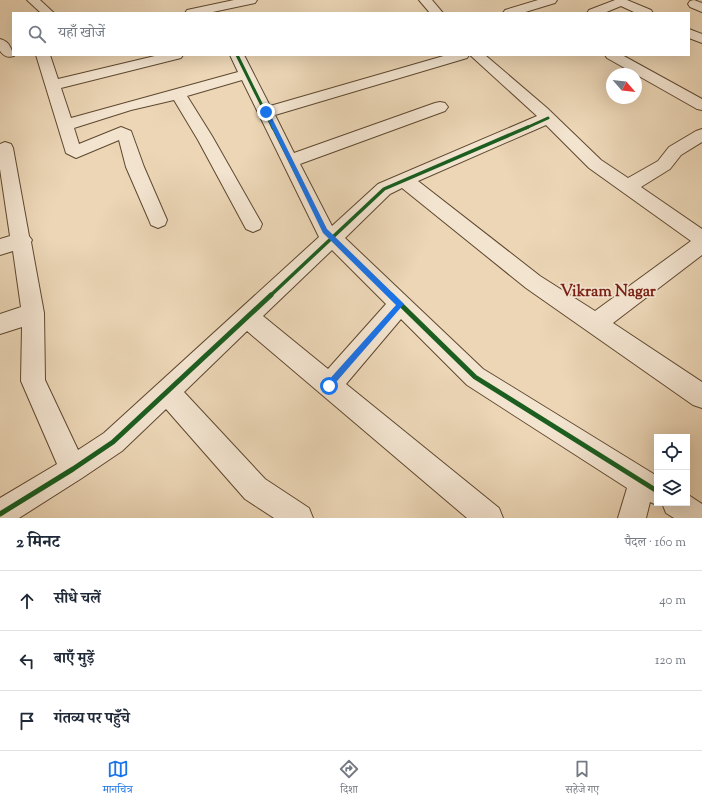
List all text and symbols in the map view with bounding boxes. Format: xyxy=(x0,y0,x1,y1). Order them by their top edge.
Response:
search box xyxy=(12,12,690,56)
icon: search xyxy=(26,23,48,45)
text: यहाँ खोजें xyxy=(58,23,105,44)
north arrow xyxy=(606,68,642,104)
route end xyxy=(257,103,275,121)
district label: Vikram Nagar xyxy=(560,281,657,304)
route start xyxy=(320,377,338,395)
map controls xyxy=(654,434,690,506)
button: locate xyxy=(654,434,690,470)
button: layers xyxy=(654,470,690,506)
text: 2 मिनट xyxy=(16,531,60,555)
text: पैदल · 160 m xyxy=(625,534,686,552)
text: सीधे चलें xyxy=(54,589,101,610)
icon: ahead xyxy=(16,590,38,612)
text: 40 m xyxy=(659,592,686,610)
text: बाएँ मुड़ें xyxy=(54,649,94,670)
icon: left xyxy=(16,650,38,672)
text: 120 m xyxy=(655,652,686,670)
text: गंतव्य पर पहुँचे xyxy=(54,709,130,730)
icon: arrive xyxy=(16,710,38,732)
tab: मानचित्र xyxy=(103,758,133,800)
tab: दिशा xyxy=(338,758,360,800)
tab: सहेजे गए xyxy=(566,758,599,800)

